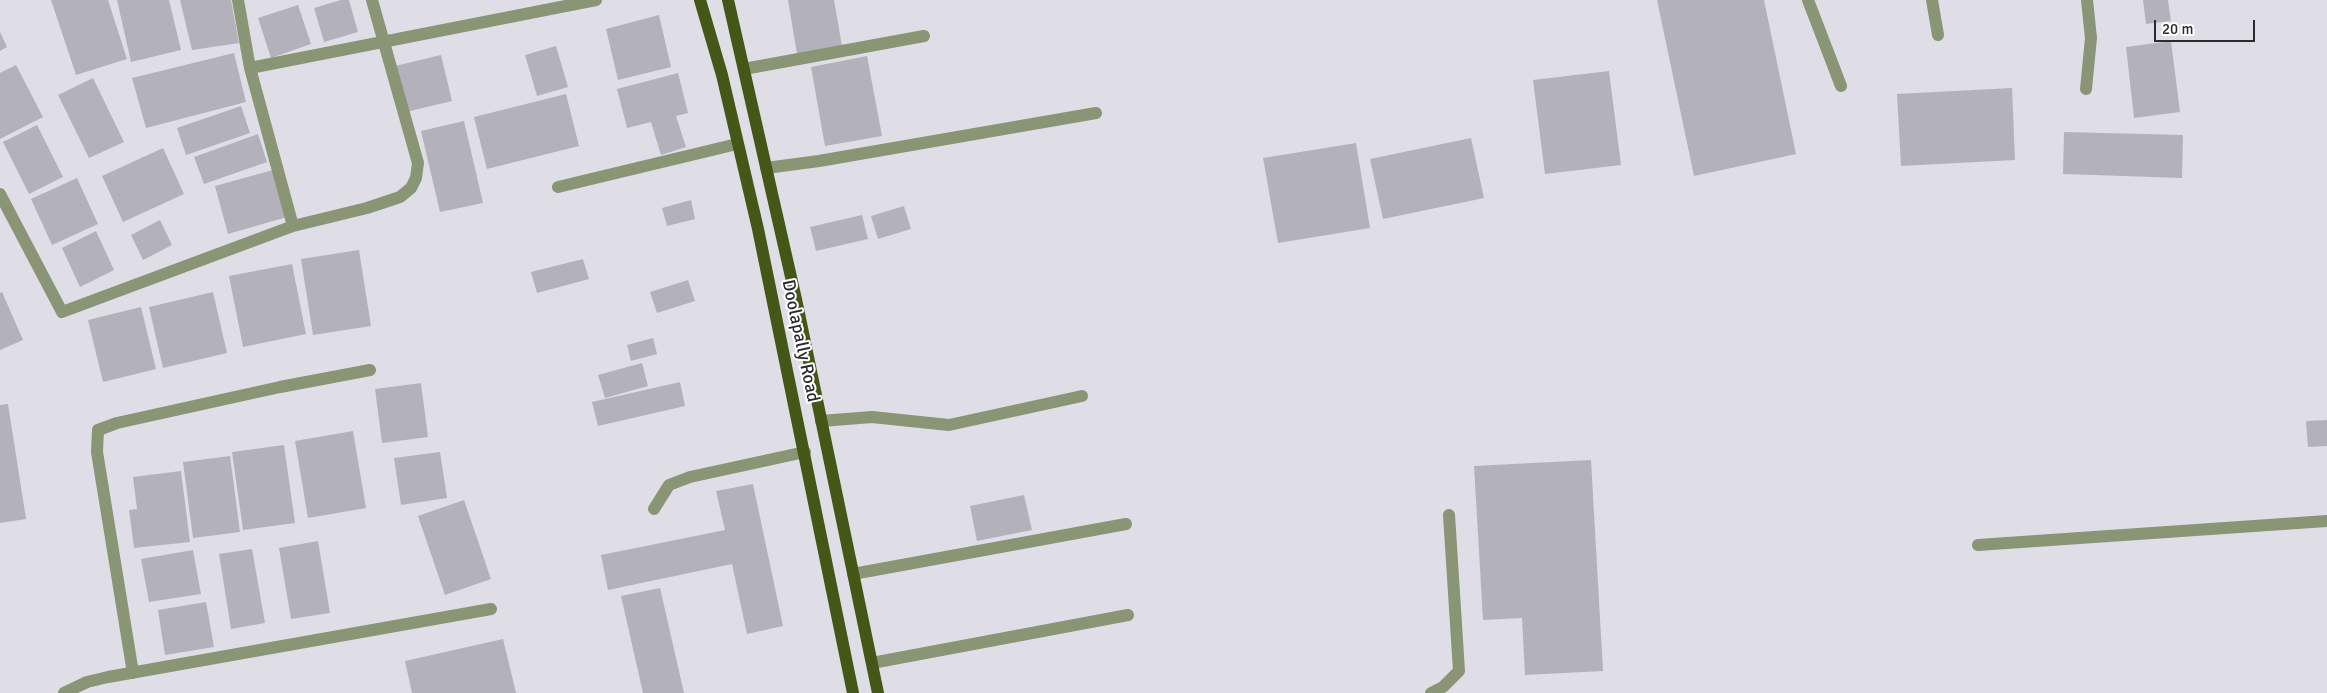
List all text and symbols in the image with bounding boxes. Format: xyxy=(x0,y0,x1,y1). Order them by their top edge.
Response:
scale bar xyxy=(2157,10,2258,42)
text: 20 m xyxy=(2162,20,2193,38)
street label: Doolapally Road xyxy=(776,278,824,404)

